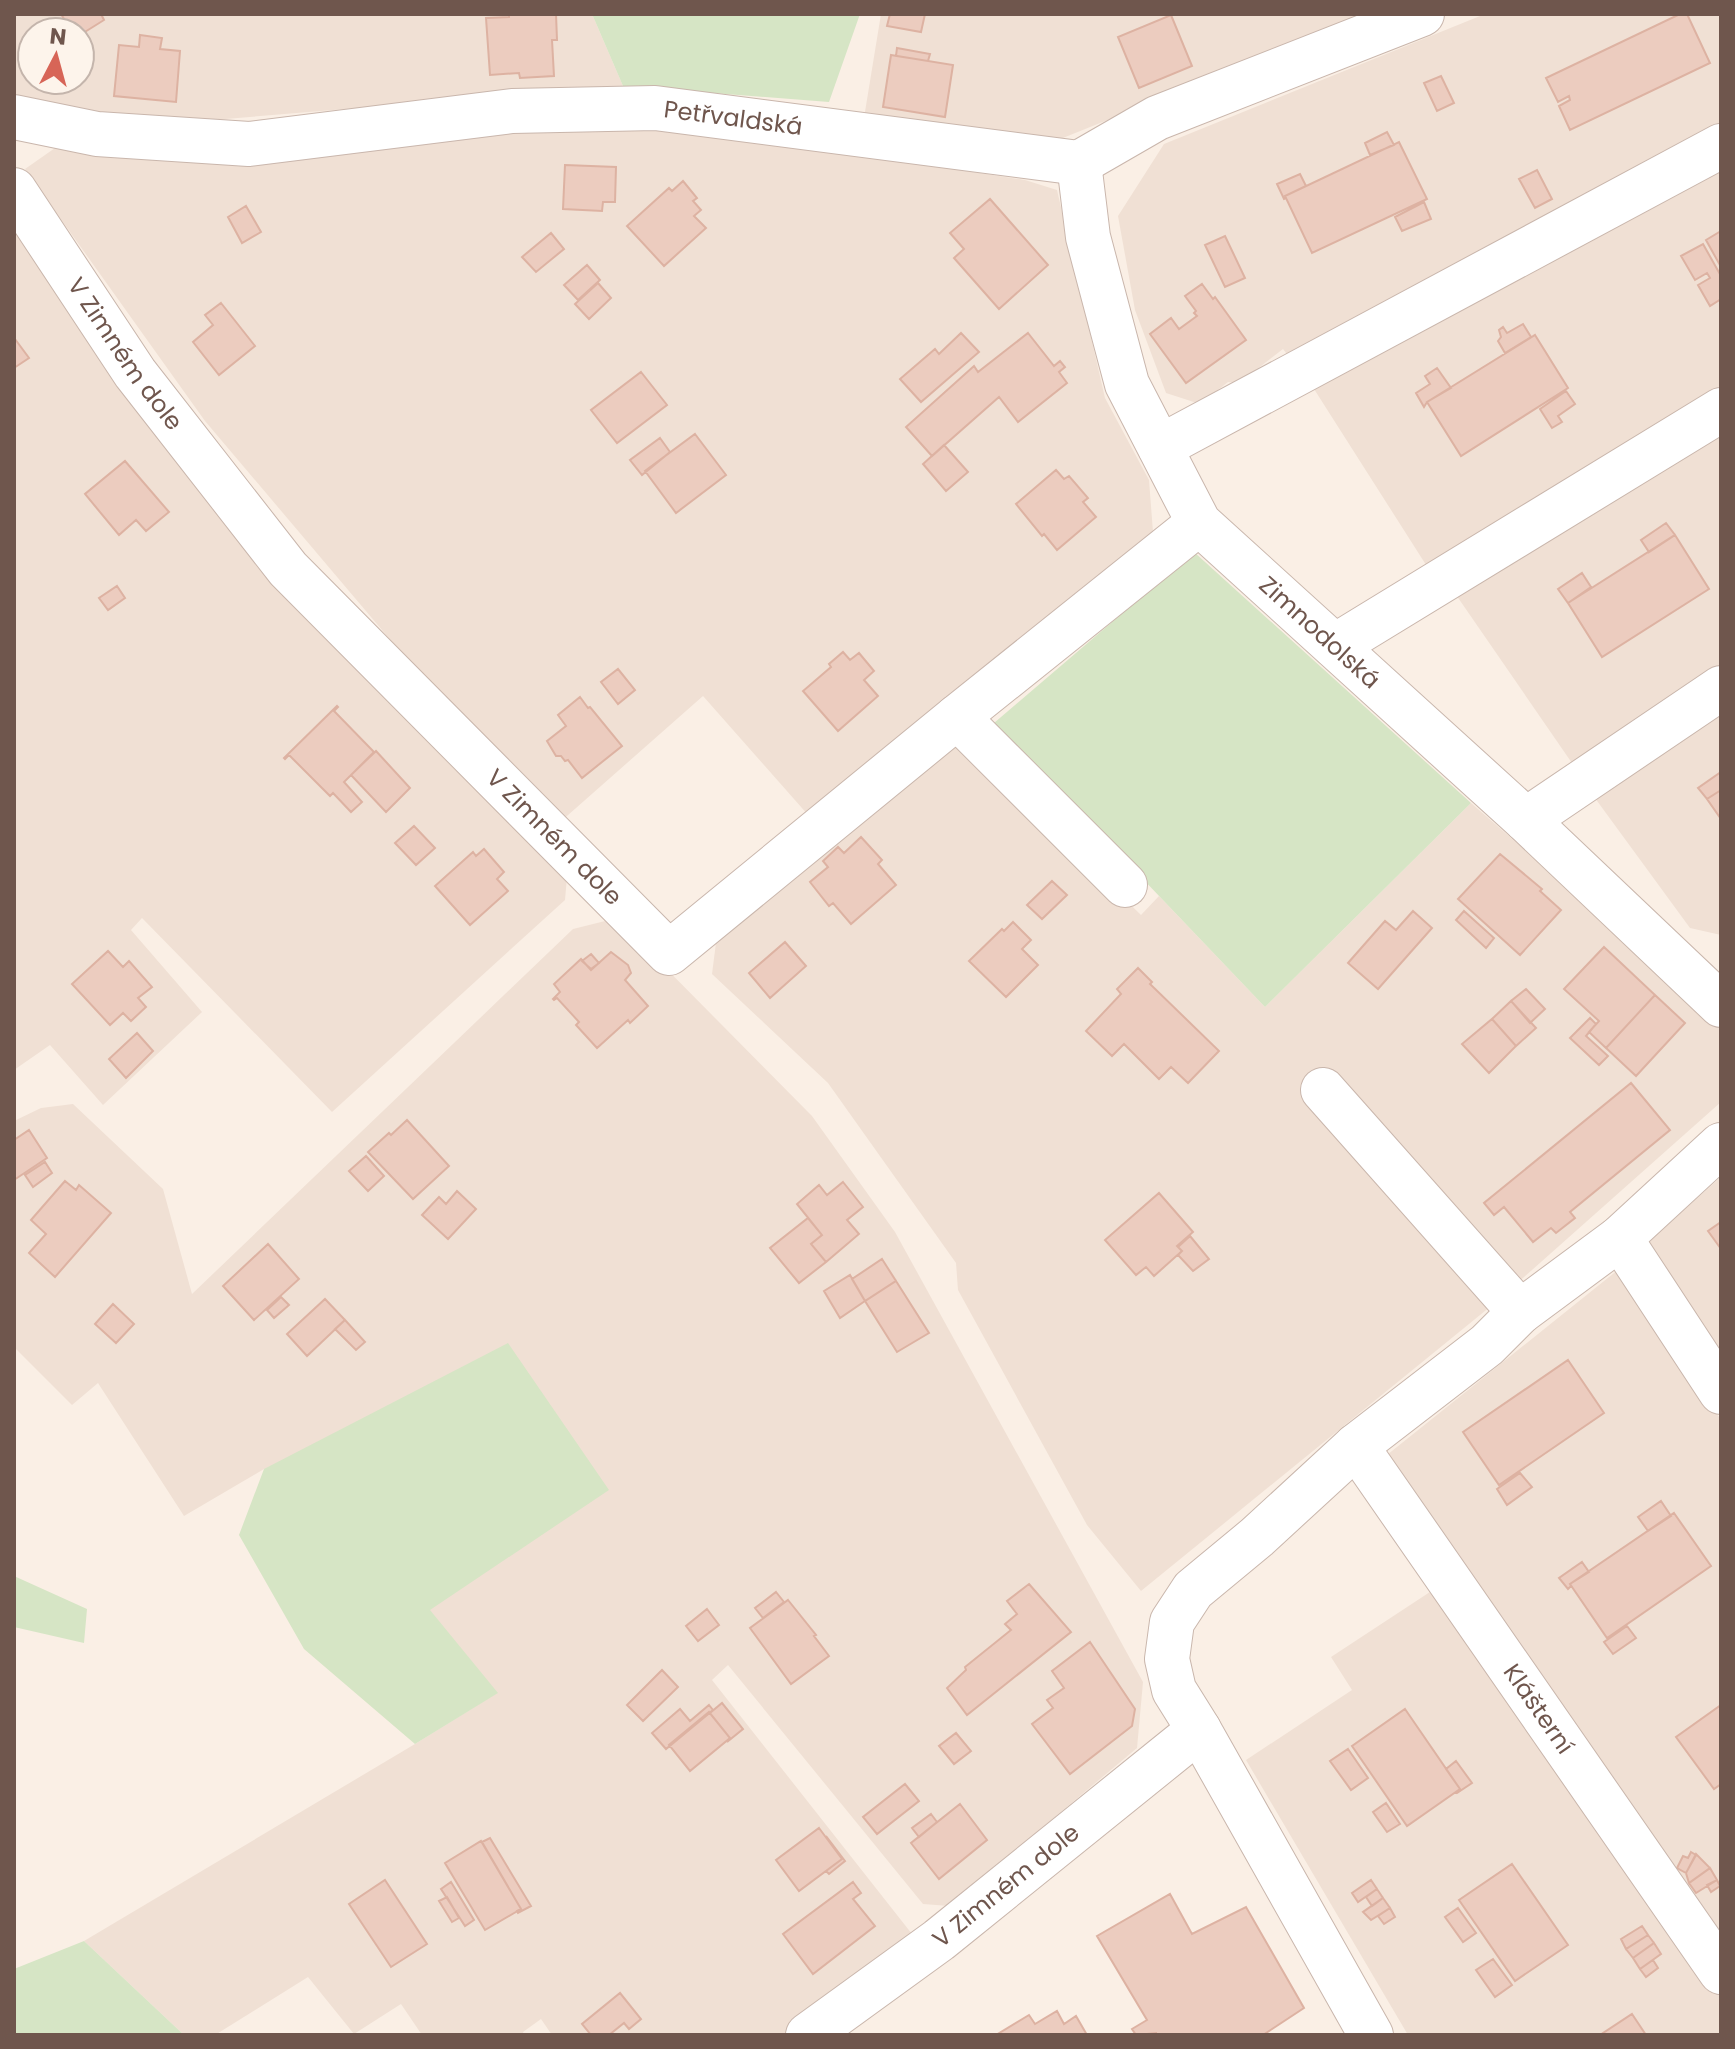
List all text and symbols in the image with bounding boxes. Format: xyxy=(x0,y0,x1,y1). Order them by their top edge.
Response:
north arrow xyxy=(16,16,96,96)
text: N xyxy=(48,20,68,53)
street label: Petřvaldská xyxy=(662,92,805,143)
street label: V Zimném dole xyxy=(60,271,191,437)
street label: Zimnodolská xyxy=(1252,568,1388,696)
street label: V Zimném dole xyxy=(479,761,630,913)
street label: Klášterní xyxy=(1496,1657,1582,1760)
street label: V Zimném dole xyxy=(925,1816,1086,1955)

